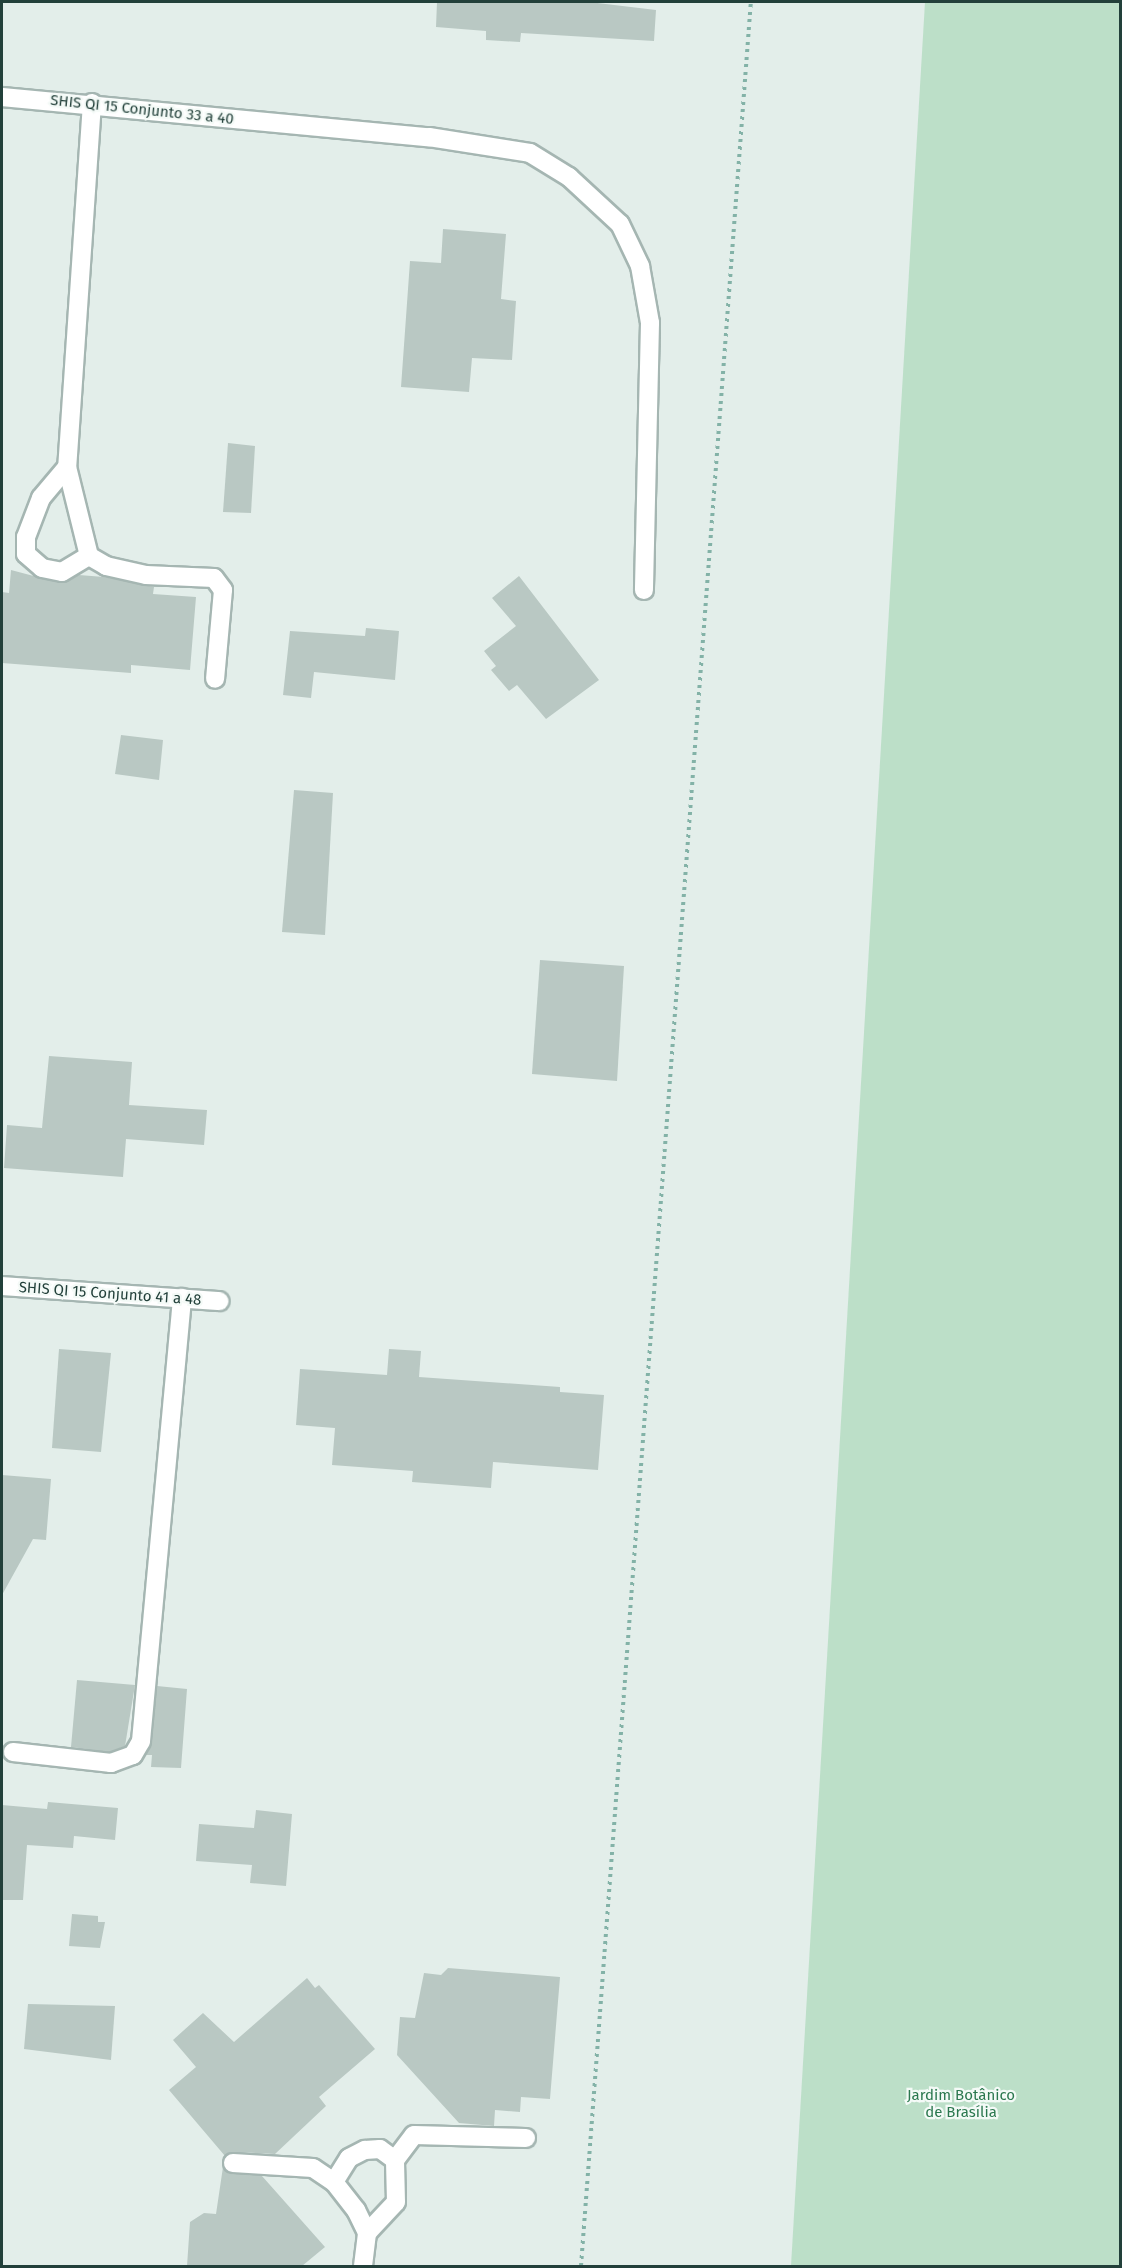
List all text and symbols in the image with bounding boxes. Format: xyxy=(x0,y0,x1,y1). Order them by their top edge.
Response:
street label: SHIS QI 15 Conjunto 33 a 40 xyxy=(49,91,235,129)
street label: SHIS QI 15 Conjunto 41 a 48 xyxy=(18,1279,202,1309)
park label: Jardim Botânico de Brasília xyxy=(907,2086,1015,2121)

